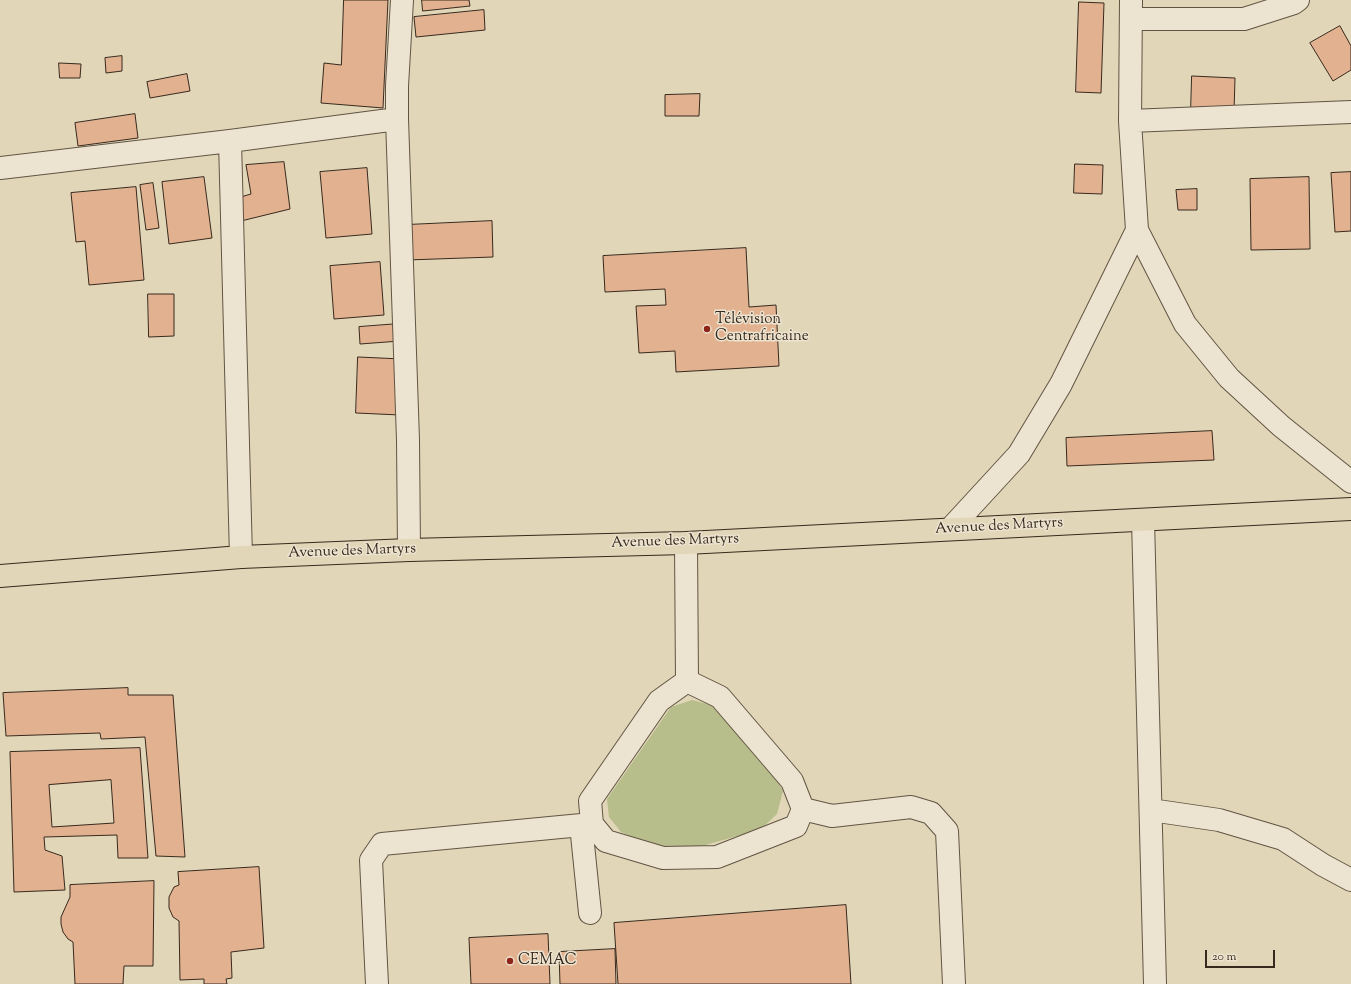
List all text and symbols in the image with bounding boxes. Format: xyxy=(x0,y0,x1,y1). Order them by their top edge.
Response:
place label: Télévision Centrafricaine xyxy=(715,311,809,346)
marker: Télévision Centrafricaine xyxy=(702,324,712,334)
street label: Avenue des Martyrs xyxy=(935,515,1063,539)
street label: Avenue des Martyrs xyxy=(611,531,739,553)
street label: Avenue des Martyrs xyxy=(288,541,416,563)
scale bar xyxy=(1207,942,1277,968)
text: 20 m xyxy=(1212,948,1236,966)
place label: CEMAC xyxy=(518,952,576,970)
marker: CEMAC xyxy=(505,956,515,966)

